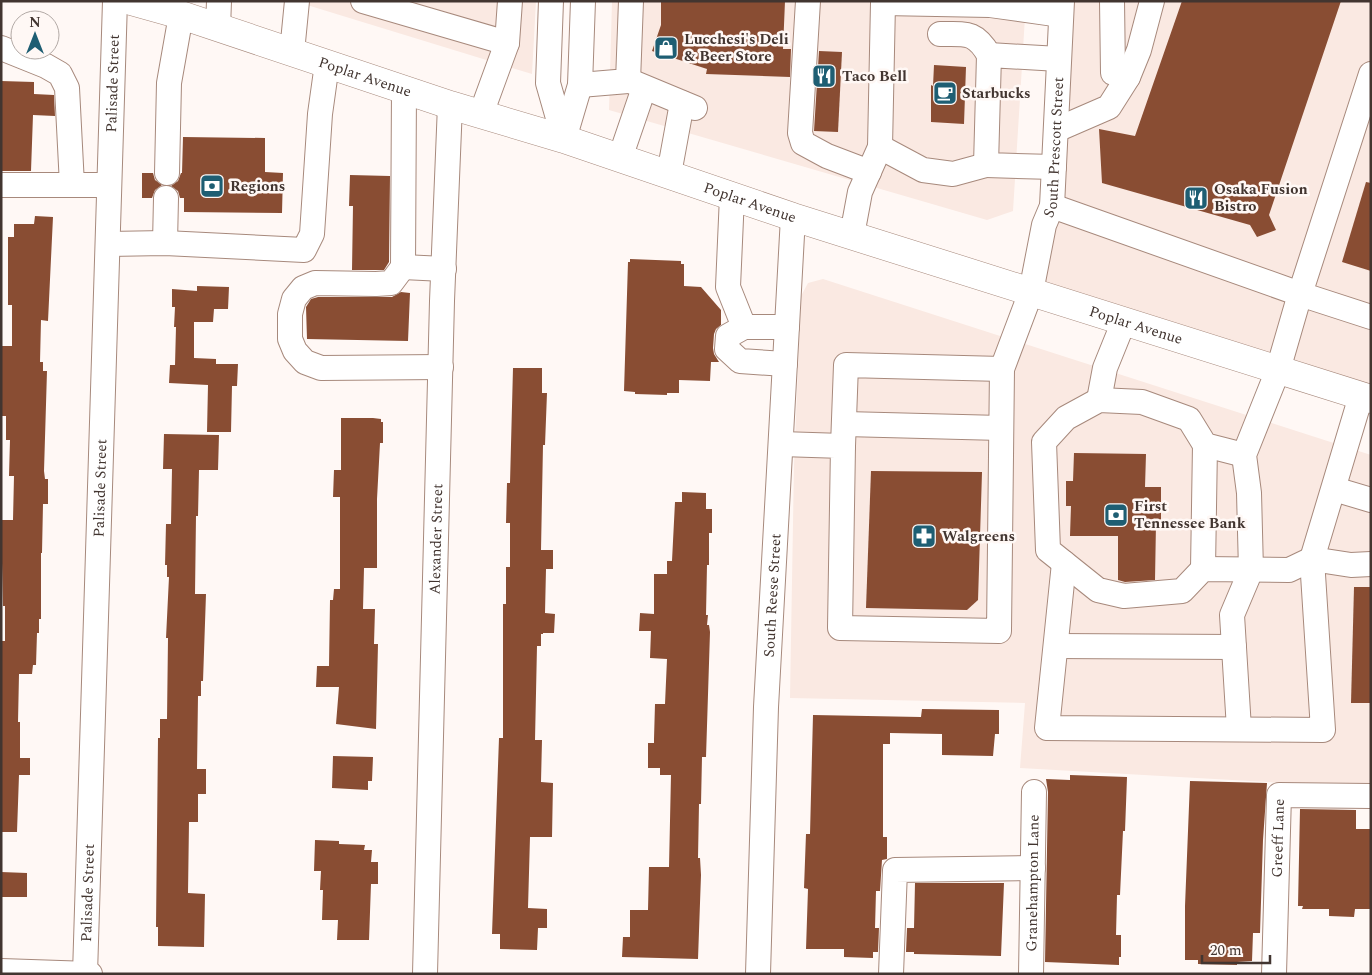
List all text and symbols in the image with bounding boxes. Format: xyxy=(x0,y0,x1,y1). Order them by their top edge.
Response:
north arrow xyxy=(10,10,60,60)
text: N xyxy=(29,12,41,33)
place label: Lucchesi's Deli & Beer Store xyxy=(684,28,789,68)
street label: Palisade Street xyxy=(100,34,126,133)
shop icon: Lucchesi's Deli & Beer Store xyxy=(653,35,679,61)
street label: Poplar Avenue xyxy=(315,51,415,103)
restaurant icon: Taco Bell xyxy=(811,63,837,89)
place label: Taco Bell xyxy=(842,65,907,88)
street label: South Prescott Street xyxy=(1037,76,1070,221)
cafe icon: Starbucks xyxy=(932,80,958,106)
place label: Starbucks xyxy=(962,82,1031,105)
bank icon: Regions xyxy=(199,173,225,199)
place label: Regions xyxy=(230,175,285,198)
street label: Poplar Avenue xyxy=(700,176,799,229)
place label: Osaka Fusion Bistro xyxy=(1214,178,1308,218)
restaurant icon: Osaka Fusion Bistro xyxy=(1183,185,1209,211)
street label: Poplar Avenue xyxy=(1086,300,1185,351)
street label: Palisade Street xyxy=(87,439,113,538)
street label: Alexander Street xyxy=(424,483,449,595)
place label: First Tennessee Bank xyxy=(1134,495,1246,535)
bank icon: First Tennessee Bank xyxy=(1103,502,1129,528)
pharmacy icon: Walgreens xyxy=(911,523,937,549)
place label: Walgreens xyxy=(942,525,1015,548)
street label: South Reese Street xyxy=(758,533,788,658)
street label: Greeff Lane xyxy=(1266,798,1291,878)
street label: Granehampton Lane xyxy=(1020,814,1046,952)
street label: Palisade Street xyxy=(75,844,101,943)
scale bar xyxy=(1202,932,1270,964)
text: 20 m xyxy=(1210,939,1242,962)

